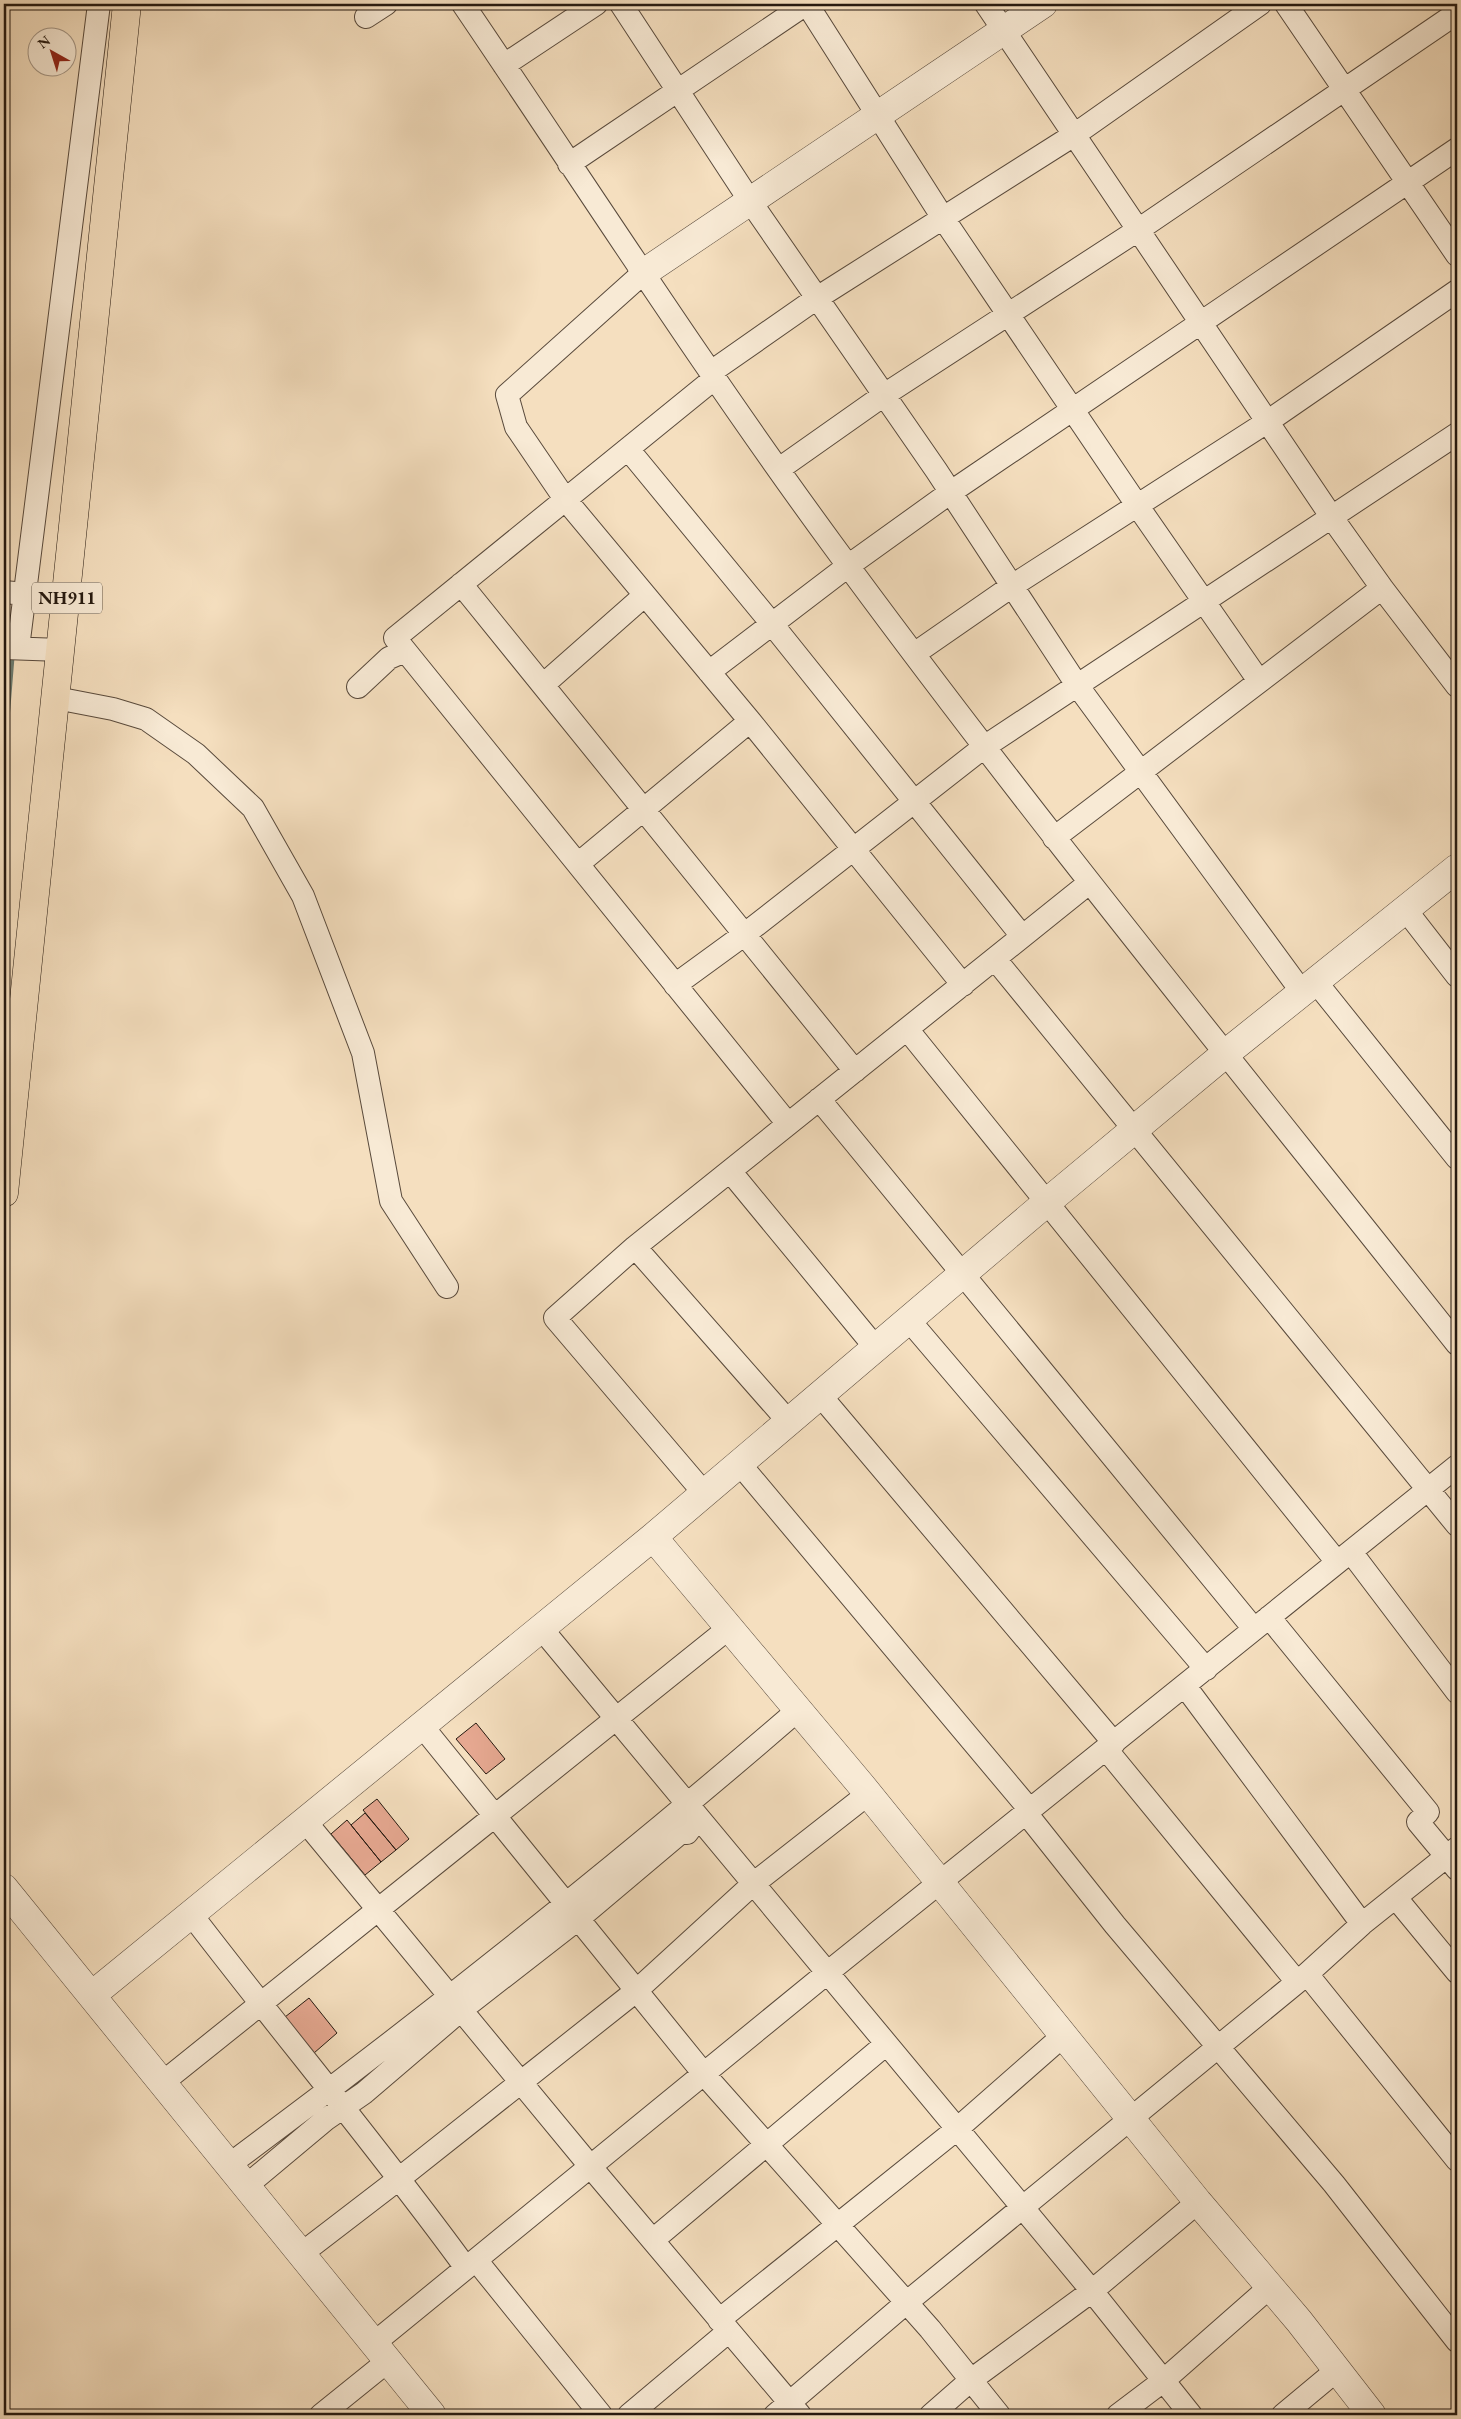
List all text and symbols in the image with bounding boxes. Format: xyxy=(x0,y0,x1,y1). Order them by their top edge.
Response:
north arrow xyxy=(28,28,78,78)
text: N xyxy=(34,31,54,52)
road number: NH911 xyxy=(32,582,102,614)

